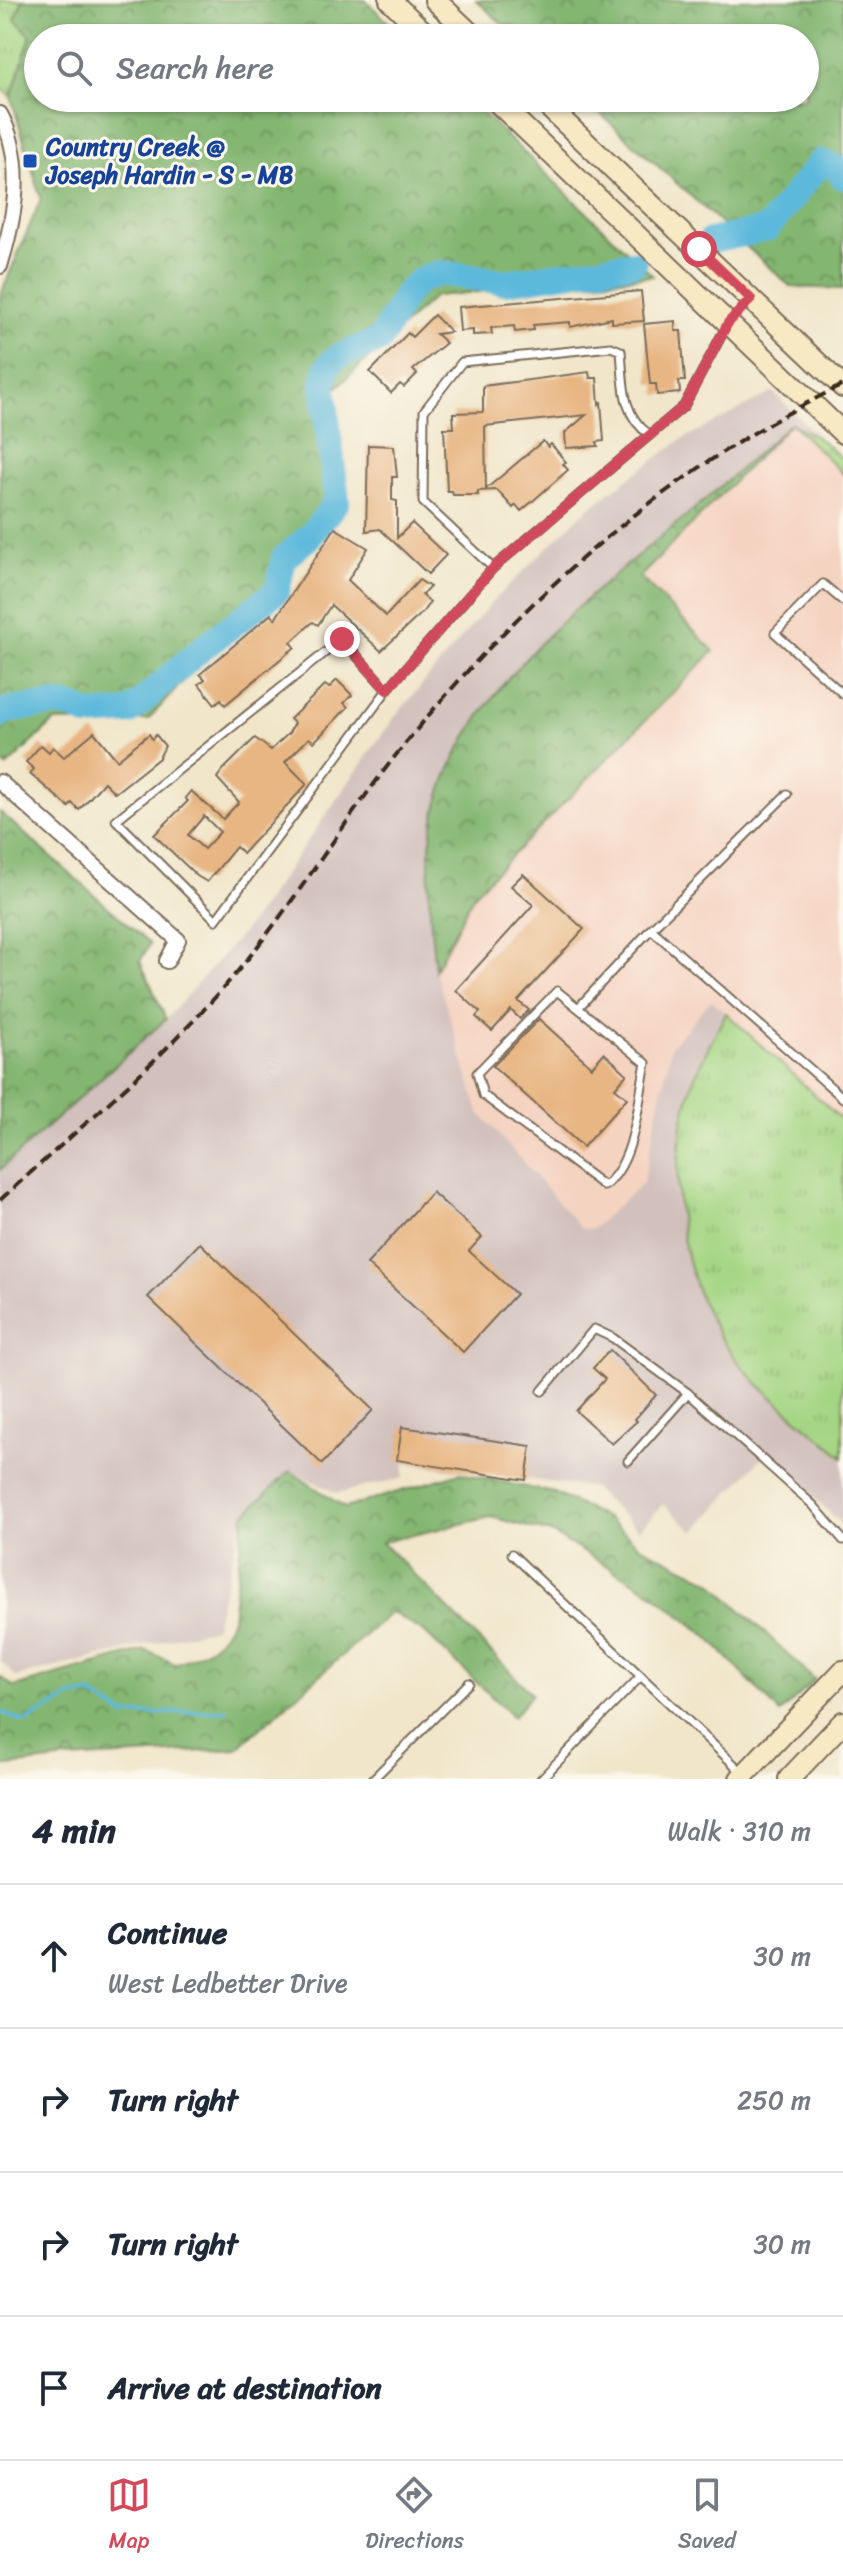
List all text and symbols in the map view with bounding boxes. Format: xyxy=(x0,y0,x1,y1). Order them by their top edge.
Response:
search box xyxy=(24,24,819,112)
text: Search here xyxy=(116,41,274,95)
icon: search xyxy=(52,46,96,90)
place label: Country Creek @ Joseph Hardin - S - MB xyxy=(44,126,294,196)
marker: Country Creek @ Joseph Hardin - S - MB xyxy=(21,152,39,170)
route start xyxy=(681,231,717,267)
route end xyxy=(324,621,360,657)
text: 4 min xyxy=(32,1801,116,1861)
text: Walk · 310 m xyxy=(668,1808,811,1854)
text: Continue xyxy=(108,1906,227,1960)
text: 30 m xyxy=(754,1933,811,1979)
icon: ahead xyxy=(32,1934,76,1978)
text: West Ledbetter Drive xyxy=(108,1960,348,2006)
text: Turn right xyxy=(108,2073,238,2127)
text: 250 m xyxy=(737,2077,811,2123)
icon: right xyxy=(32,2078,76,2122)
text: Turn right xyxy=(108,2217,238,2271)
text: 30 m xyxy=(754,2221,811,2267)
icon: right xyxy=(32,2222,76,2266)
text: Arrive at destination xyxy=(108,2361,382,2415)
icon: arrive xyxy=(32,2366,76,2410)
tab: Map xyxy=(107,2473,151,2560)
tab: Directions xyxy=(365,2473,464,2560)
tab: Saved xyxy=(678,2473,736,2560)

